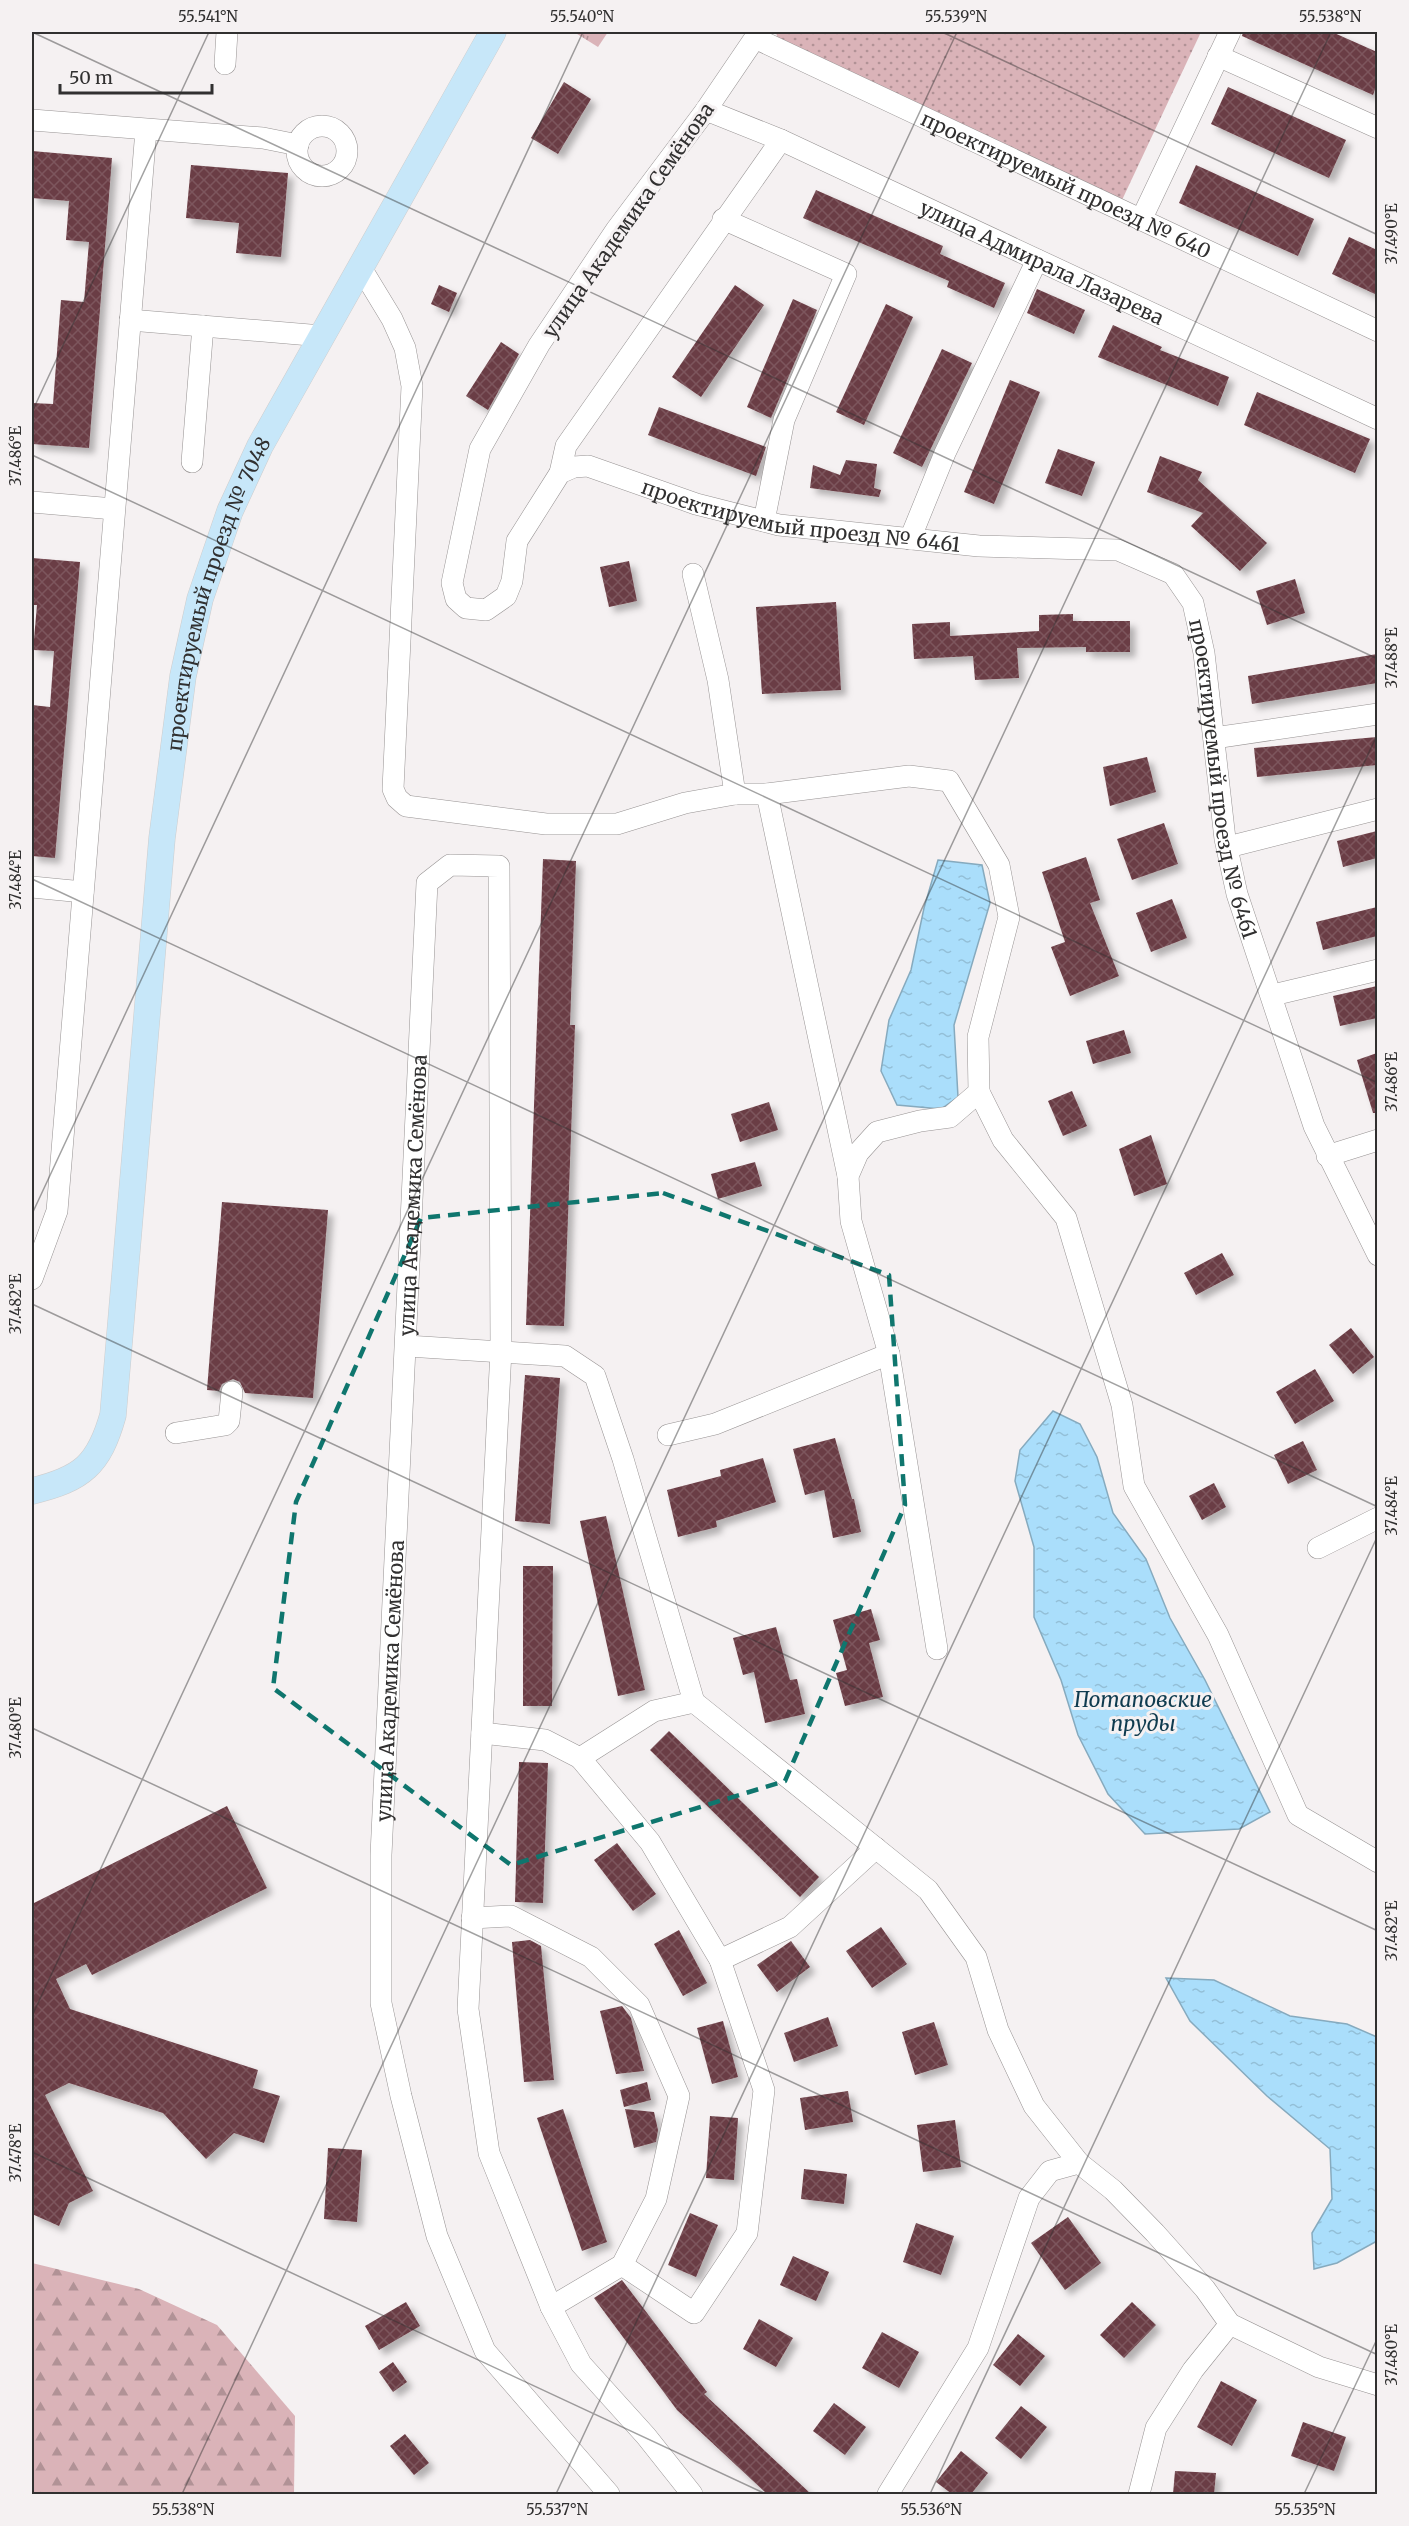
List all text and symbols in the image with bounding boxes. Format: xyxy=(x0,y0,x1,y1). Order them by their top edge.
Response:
text: 55.541°N xyxy=(178,7,238,26)
text: 55.540°N xyxy=(550,7,615,26)
text: 55.539°N xyxy=(925,7,988,26)
text: 55.538°N xyxy=(1299,7,1362,26)
scale bar xyxy=(60,57,212,95)
text: 50 m xyxy=(69,66,113,89)
street label: улица Академика Семёнова xyxy=(537,97,719,343)
street label: проектируемый проезд № 640 xyxy=(917,106,1215,263)
street label: улица Адмирала Лазарева xyxy=(916,194,1168,330)
text: 37.490°E xyxy=(1382,203,1401,264)
text: 37.486°E xyxy=(6,425,25,486)
street label: проектируемый проезд № 7048 xyxy=(161,432,275,753)
street label: проектируемый проезд № 6461 xyxy=(639,473,962,556)
street label: проектируемый проезд № 6461 xyxy=(1184,616,1263,942)
text: 37.488°E xyxy=(1382,627,1401,688)
text: 37.484°E xyxy=(6,850,25,910)
text: 37.486°E xyxy=(1382,1051,1401,1112)
street label: улица Академика Семёнова xyxy=(393,1054,431,1337)
text: 37.482°E xyxy=(6,1273,25,1334)
text: 37.484°E xyxy=(1382,1476,1401,1536)
street label: улица Академика Семёнова xyxy=(370,1539,408,1822)
water label: Потаповские пруды xyxy=(1074,1686,1212,1737)
text: 37.480°E xyxy=(6,1697,25,1759)
text: 37.482°E xyxy=(1382,1900,1401,1961)
text: 37.478°E xyxy=(6,2123,25,2182)
text: 37.480°E xyxy=(1382,2324,1401,2386)
text: 55.538°N xyxy=(152,2500,215,2519)
text: 55.537°N xyxy=(526,2500,588,2519)
text: 55.536°N xyxy=(900,2500,962,2519)
text: 55.535°N xyxy=(1274,2500,1336,2519)

